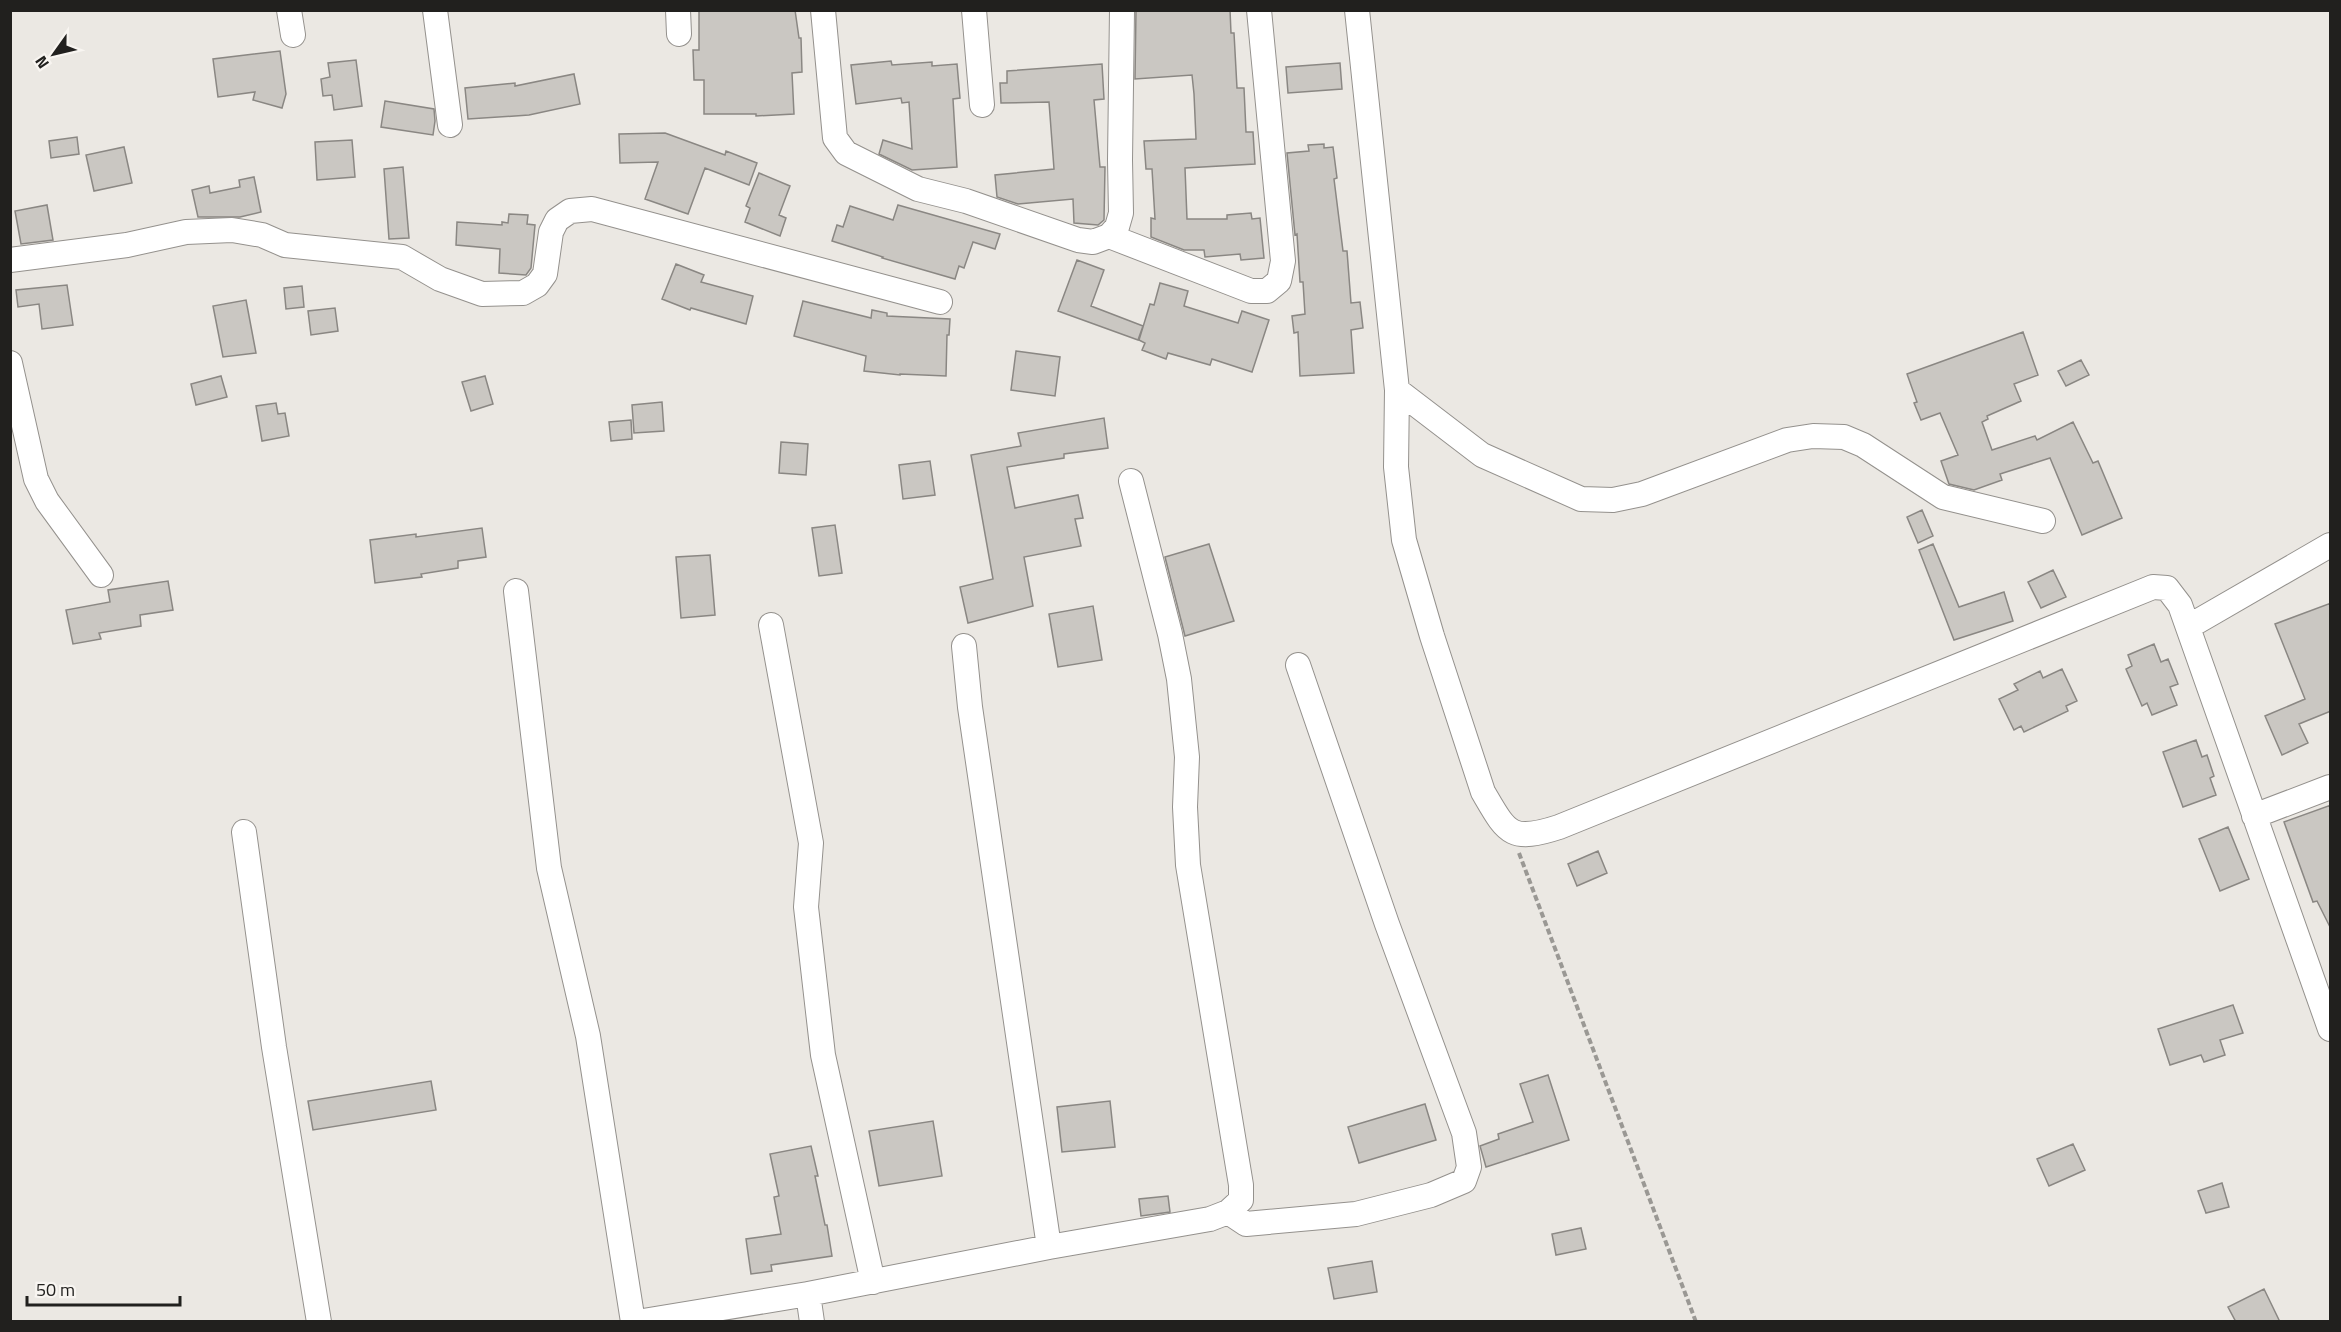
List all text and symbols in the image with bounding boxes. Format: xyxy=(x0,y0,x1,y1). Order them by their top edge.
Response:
north arrow xyxy=(24,24,84,84)
text: N xyxy=(29,51,55,74)
scale bar xyxy=(27,1269,180,1307)
text: 50 m xyxy=(36,1276,75,1303)

